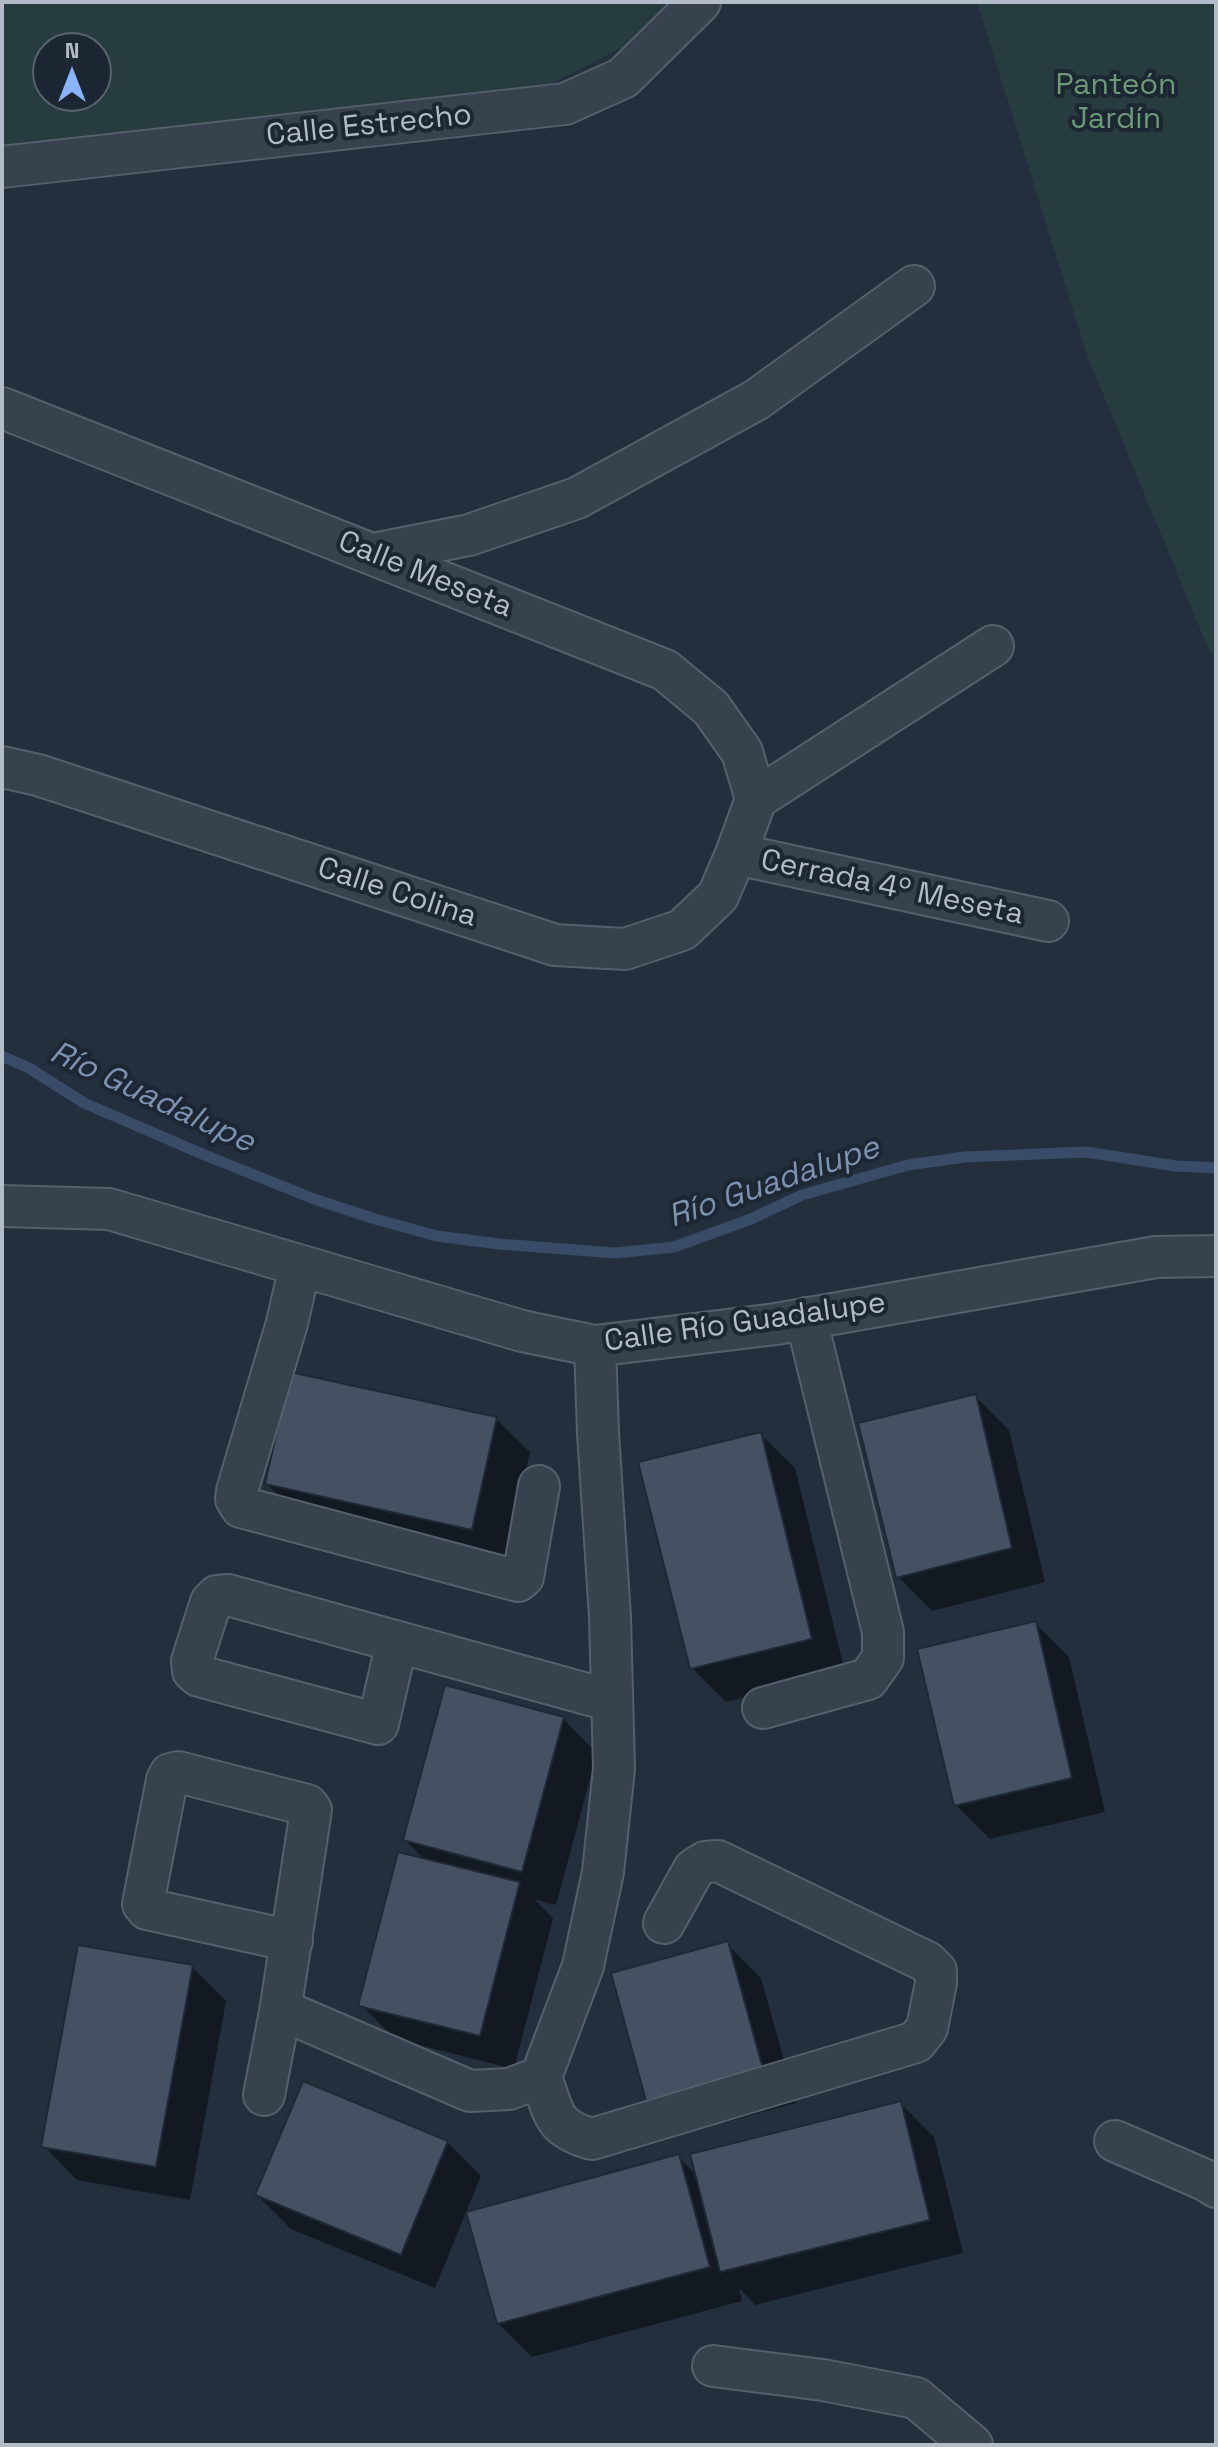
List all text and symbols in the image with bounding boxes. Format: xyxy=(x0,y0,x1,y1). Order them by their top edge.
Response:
north arrow xyxy=(32,32,112,112)
text: N xyxy=(65,36,79,64)
park label: Panteón Jardín xyxy=(1056,68,1176,138)
street label: Calle Estrecho xyxy=(265,97,473,155)
street label: Calle Meseta xyxy=(333,524,517,626)
street label: Cerrada 4º Meseta xyxy=(757,843,1027,933)
street label: Calle Colina xyxy=(313,850,481,936)
water label: Río Guadalupe xyxy=(44,1034,260,1162)
water label: Río Guadalupe xyxy=(663,1129,885,1237)
street label: Calle Río Guadalupe xyxy=(602,1285,888,1361)

